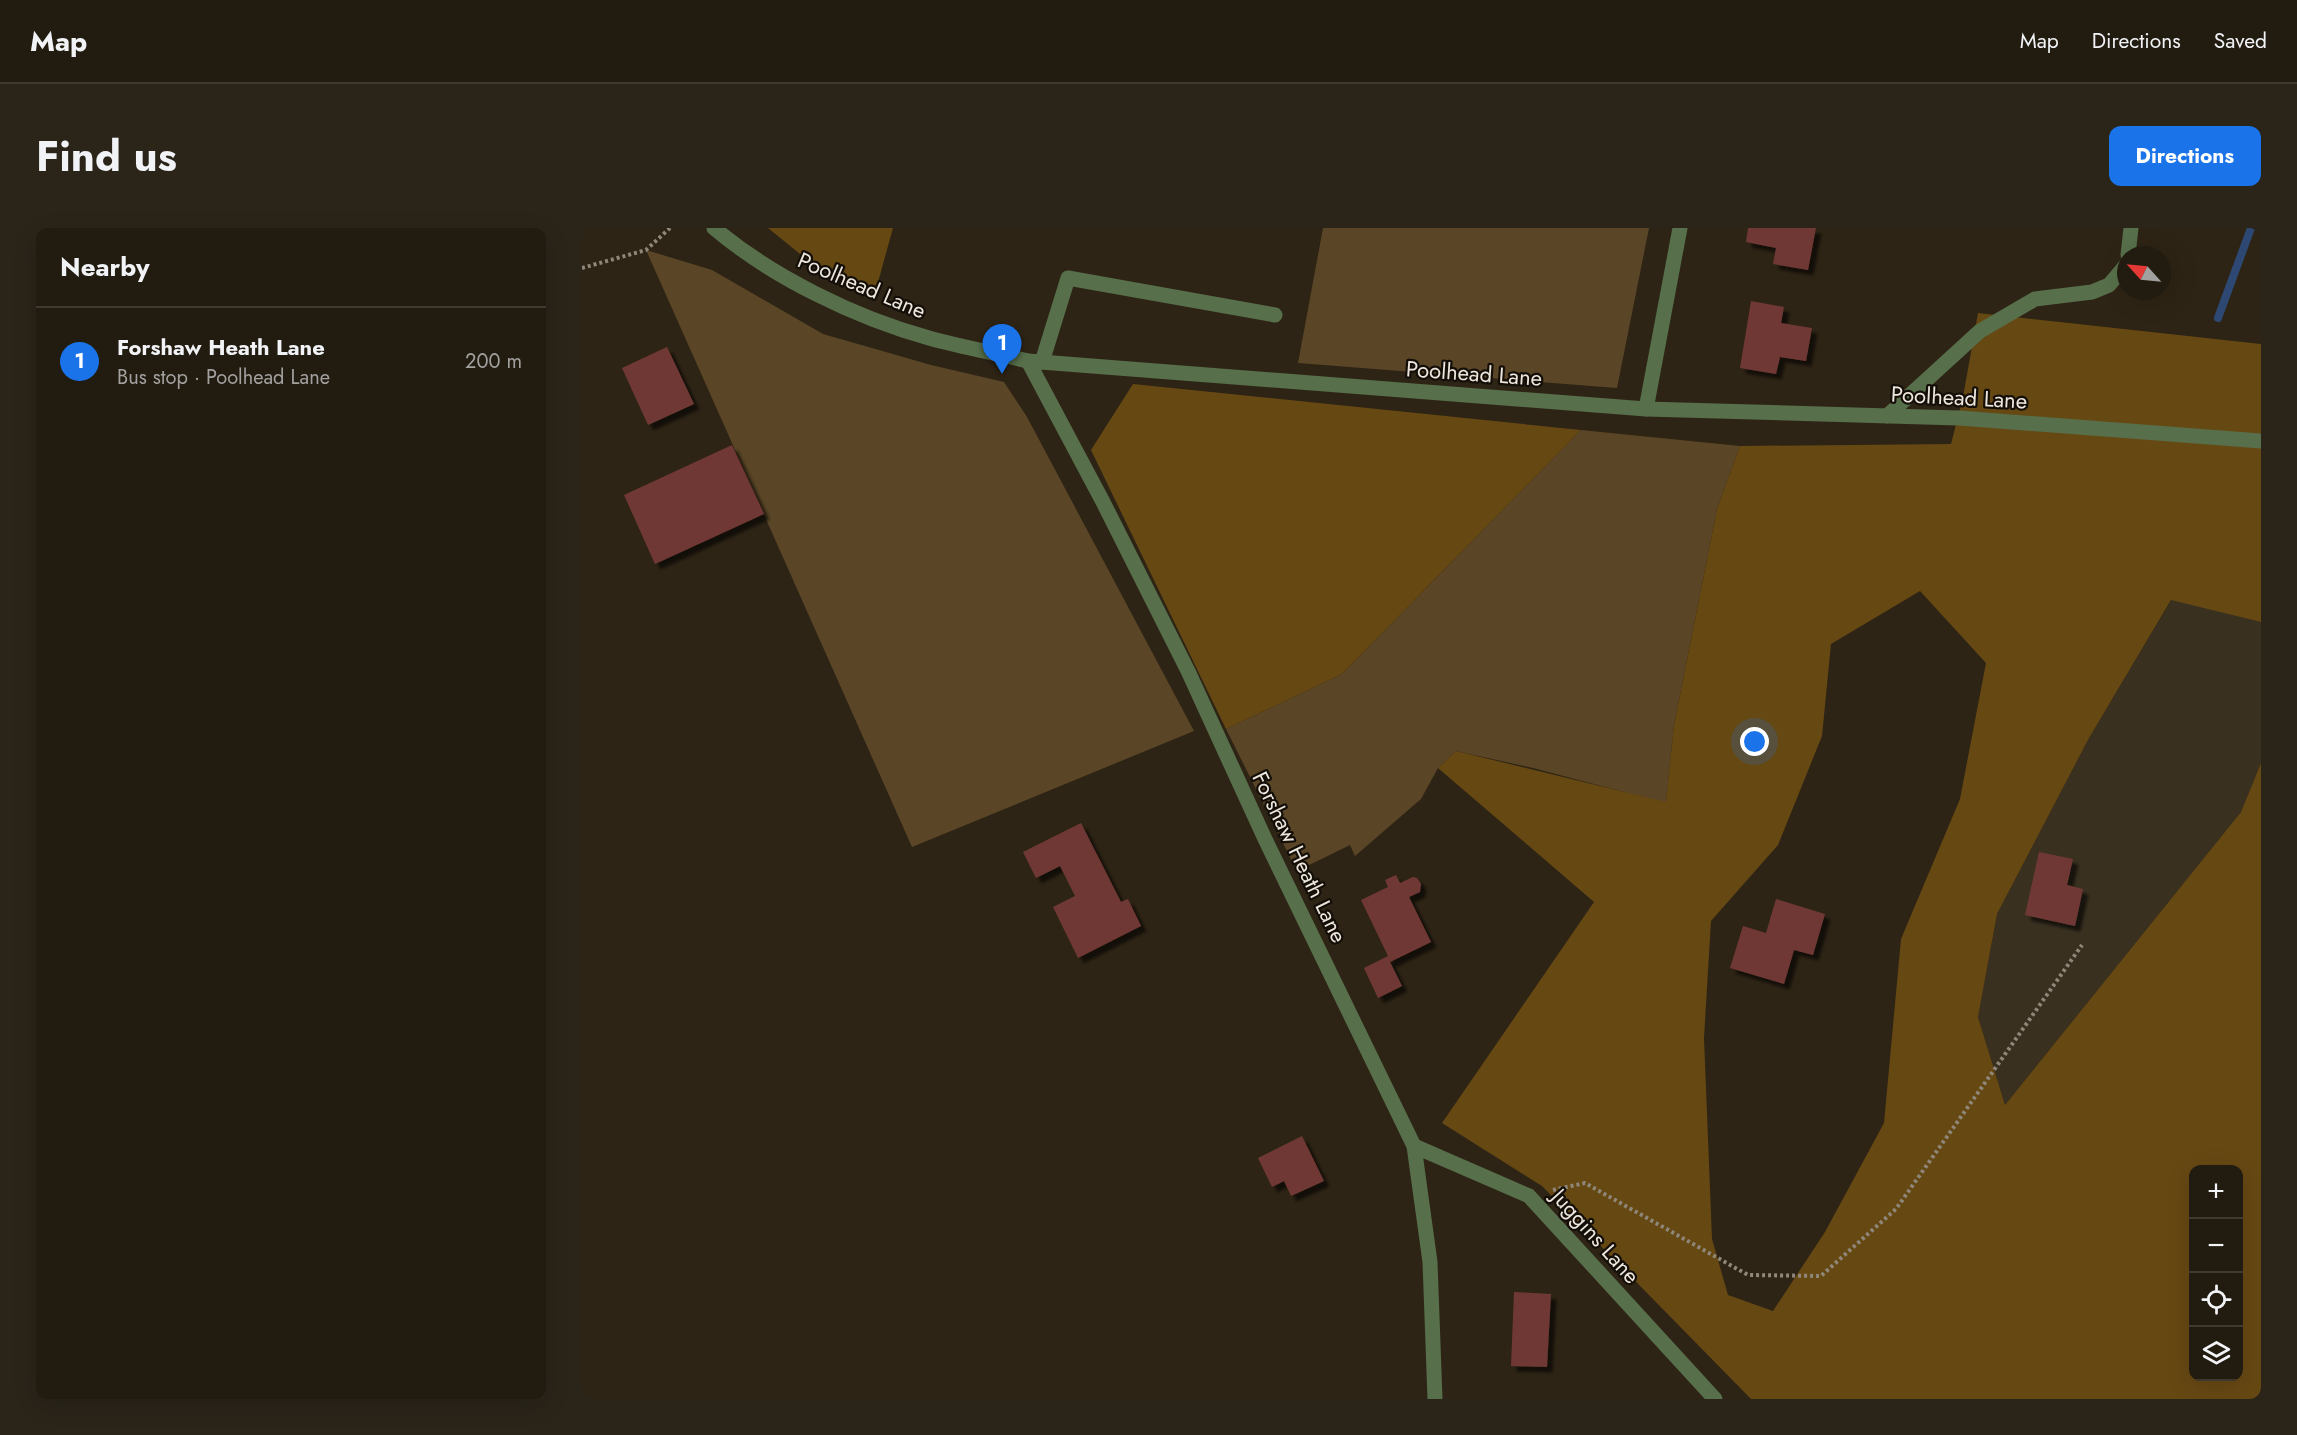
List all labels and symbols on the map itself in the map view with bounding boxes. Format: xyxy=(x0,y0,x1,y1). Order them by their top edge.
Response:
street label: Poolhead Lane xyxy=(793,244,931,326)
north arrow xyxy=(2117,246,2171,300)
pin: 1 xyxy=(982,324,1022,374)
street label: Poolhead Lane xyxy=(1405,352,1543,394)
street label: Poolhead Lane xyxy=(1890,377,2028,417)
your location xyxy=(1740,727,1769,756)
street label: Forshaw Heath Lane xyxy=(1245,766,1355,948)
street label: Juggins Lane xyxy=(1543,1179,1647,1291)

